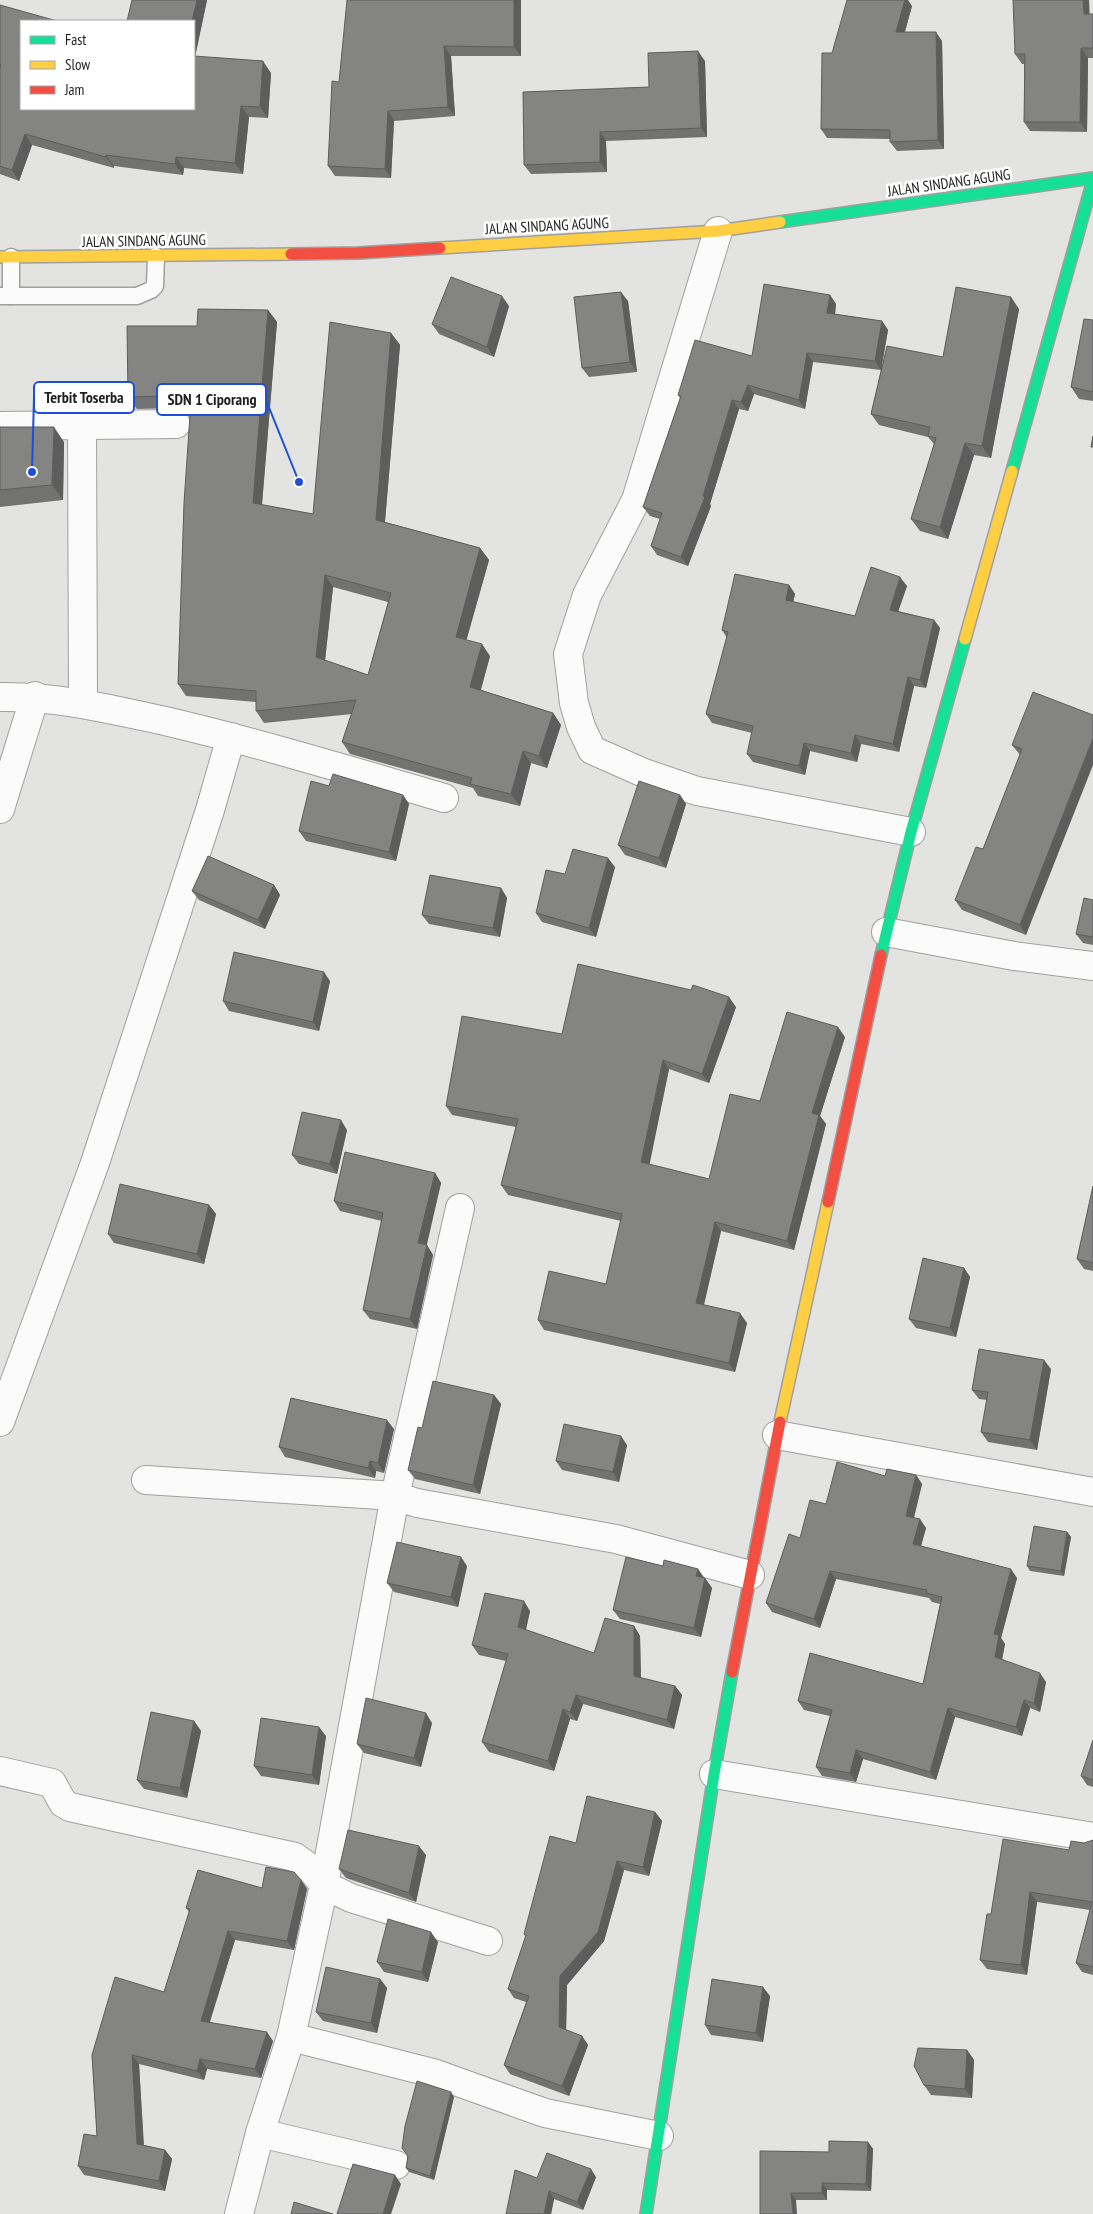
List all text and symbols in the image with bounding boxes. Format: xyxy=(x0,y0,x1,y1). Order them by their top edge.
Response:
legend xyxy=(20,20,195,110)
text: Fast xyxy=(65,30,86,49)
text: Slow xyxy=(65,55,90,74)
text: Jam xyxy=(64,80,84,99)
street label: JALAN SINDANG AGUNG xyxy=(885,164,1011,201)
street label: JALAN SINDANG AGUNG xyxy=(484,213,609,238)
street label: JALAN SINDANG AGUNG xyxy=(81,230,206,251)
callout: Terbit Toserba xyxy=(34,382,134,413)
callout: SDN 1 Ciporang xyxy=(157,384,266,415)
text: Terbit Toserba xyxy=(44,387,124,407)
text: SDN 1 Ciporang xyxy=(168,389,257,409)

